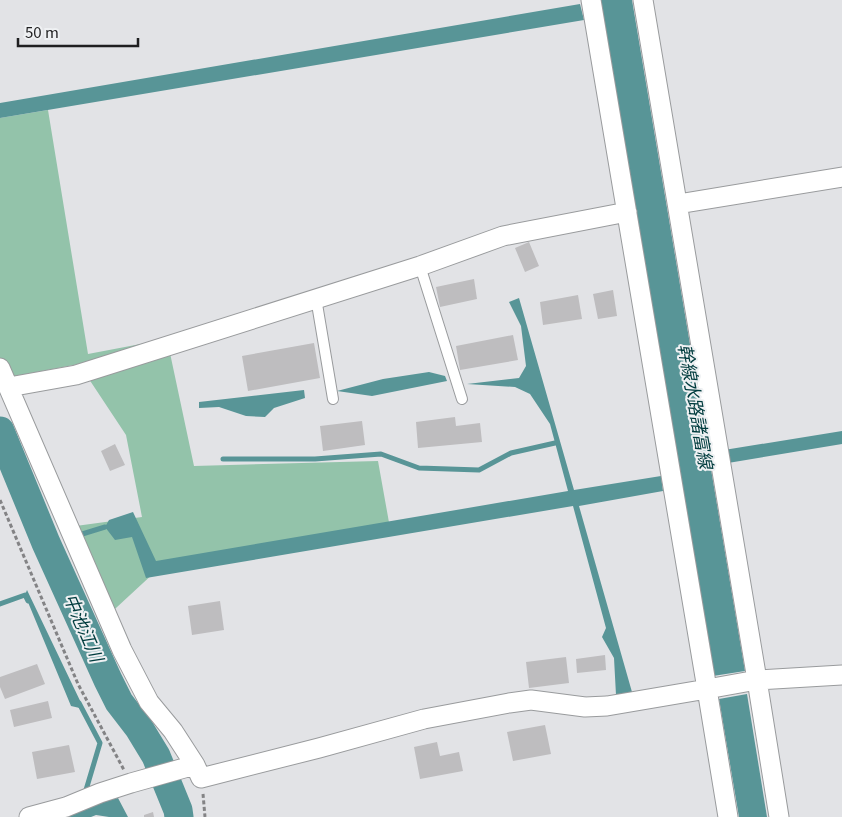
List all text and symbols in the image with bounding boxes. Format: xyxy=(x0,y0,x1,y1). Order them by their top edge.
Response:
scale bar xyxy=(18,15,138,47)
text: 50 m xyxy=(25,21,59,42)
water label: 幹線水路諸富線 xyxy=(673,342,721,472)
water label: 中池江川 xyxy=(59,589,112,667)

